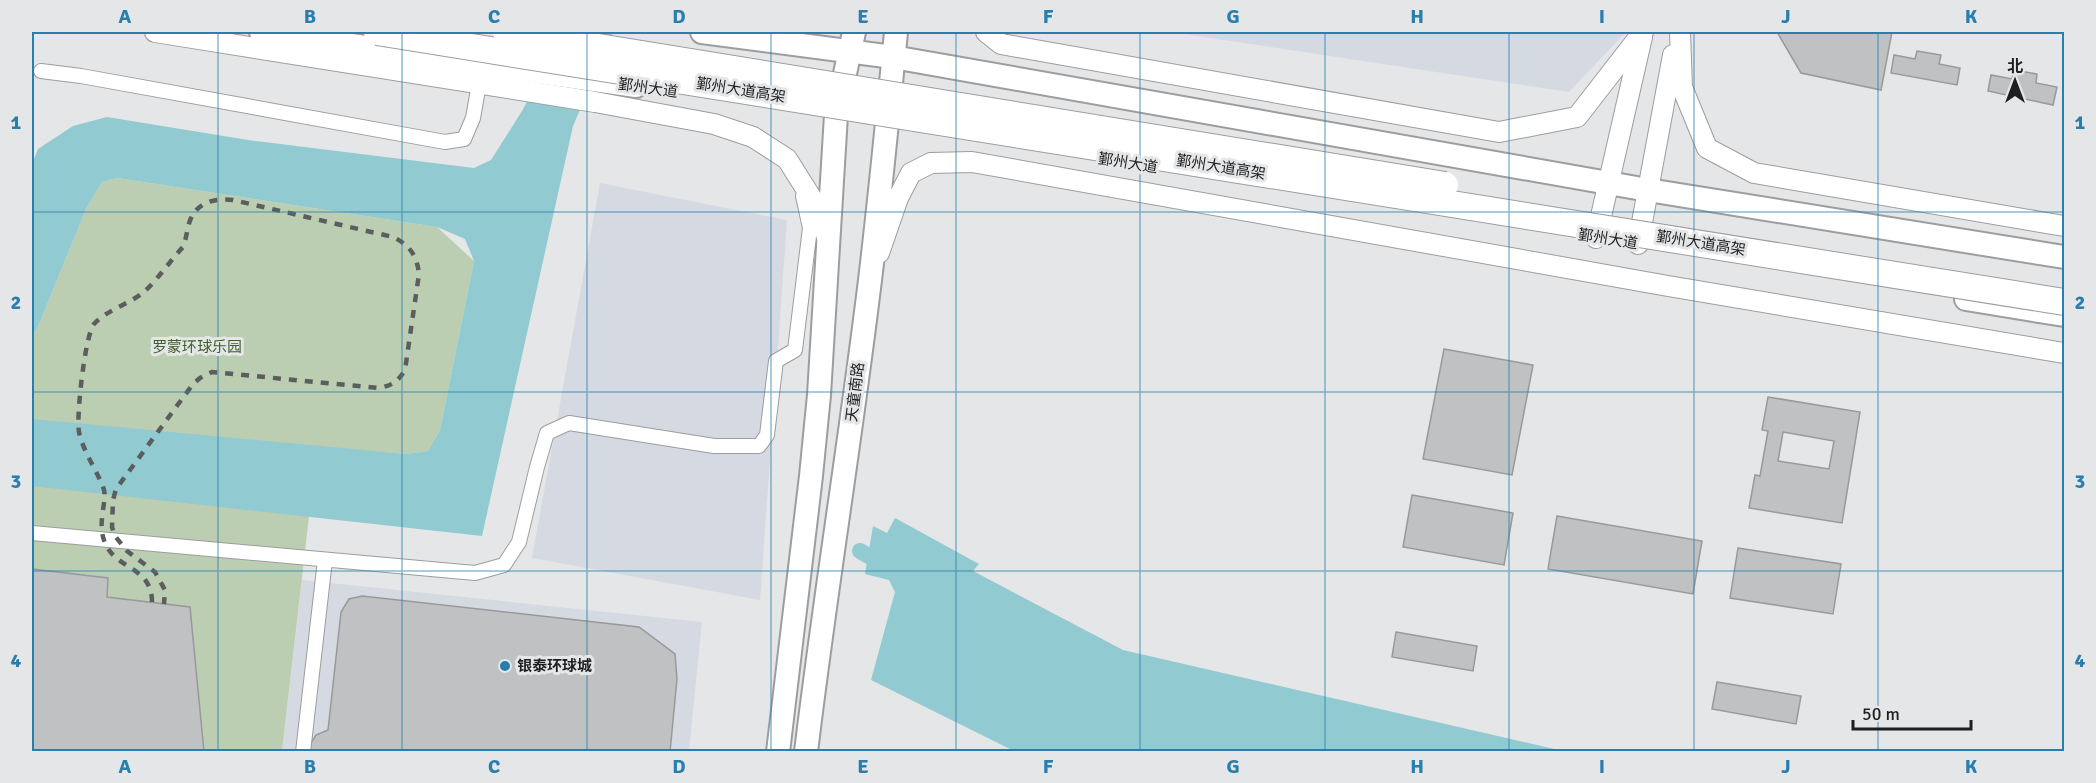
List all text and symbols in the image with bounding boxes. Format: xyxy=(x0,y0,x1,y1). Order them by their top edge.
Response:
text: A xyxy=(119,4,132,29)
text: B xyxy=(304,4,316,29)
text: C xyxy=(488,4,500,29)
text: D xyxy=(672,4,686,29)
text: E xyxy=(857,4,869,29)
text: F xyxy=(1043,4,1054,29)
text: G xyxy=(1226,4,1240,29)
text: H xyxy=(1410,4,1424,29)
text: I xyxy=(1599,4,1605,29)
text: J xyxy=(1781,4,1791,29)
text: K xyxy=(1965,4,1978,29)
north arrow xyxy=(1985,51,2045,111)
text: 北 xyxy=(2007,57,2023,77)
street label: 鄞州大道高架 xyxy=(695,74,787,106)
street label: 鄞州大道 xyxy=(617,75,679,101)
text: 1 xyxy=(11,110,22,135)
text: 1 xyxy=(2075,110,2086,135)
street label: 鄞州大道 xyxy=(1097,149,1159,177)
street label: 鄞州大道高架 xyxy=(1175,151,1267,183)
street label: 鄞州大道 xyxy=(1577,225,1639,253)
street label: 鄞州大道高架 xyxy=(1655,227,1747,259)
text: 2 xyxy=(11,290,21,315)
text: 2 xyxy=(2075,290,2085,315)
park label: 罗蒙环球乐园 xyxy=(152,338,242,356)
street label: 天童南路 xyxy=(842,361,868,423)
text: 3 xyxy=(11,469,21,494)
text: 3 xyxy=(2075,469,2085,494)
text: 4 xyxy=(11,648,22,673)
text: 4 xyxy=(2075,648,2086,673)
place label: 银泰环球城 xyxy=(517,657,592,675)
marker: 银泰环球城 xyxy=(498,659,512,673)
scale bar xyxy=(1853,693,1972,731)
text: 50 m xyxy=(1862,703,1900,725)
text: A xyxy=(119,754,132,779)
text: B xyxy=(304,754,316,779)
text: C xyxy=(488,754,500,779)
text: D xyxy=(672,754,686,779)
text: E xyxy=(857,754,869,779)
text: F xyxy=(1043,754,1054,779)
text: G xyxy=(1226,754,1240,779)
text: H xyxy=(1410,754,1424,779)
text: I xyxy=(1599,754,1605,779)
text: J xyxy=(1781,754,1791,779)
text: K xyxy=(1965,754,1978,779)

